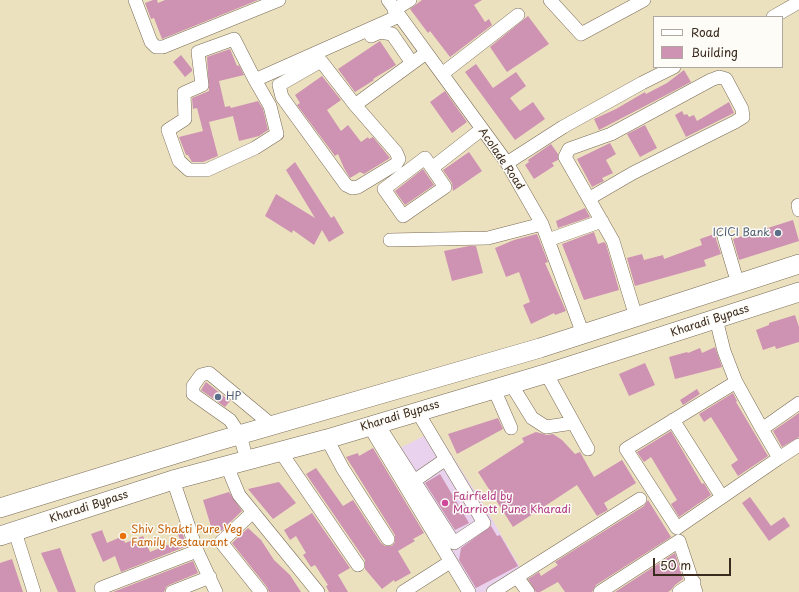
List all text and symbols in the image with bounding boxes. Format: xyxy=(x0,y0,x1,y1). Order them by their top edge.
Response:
legend xyxy=(653,16,783,68)
text: Road xyxy=(691,23,720,41)
text: Building xyxy=(691,43,738,61)
street label: Acolade Road xyxy=(475,125,527,193)
place label: ICICI Bank xyxy=(713,226,770,240)
marker: ICICI Bank xyxy=(773,228,783,238)
street label: Kharadi Bypass xyxy=(669,302,751,340)
place label: HP xyxy=(226,390,241,404)
marker: HP xyxy=(213,392,223,402)
street label: Kharadi Bypass xyxy=(359,398,441,434)
street label: Kharadi Bypass xyxy=(48,488,130,526)
place label: Fairfield by Marriott Pune Kharadi xyxy=(453,490,571,516)
marker: Fairfield by Marriott Pune Kharadi xyxy=(440,498,450,508)
place label: Shiv Shakti Pure Veg Family Restaurant xyxy=(131,523,242,549)
marker: Shiv Shakti Pure Veg Family Restaurant xyxy=(118,531,128,541)
scale bar xyxy=(655,550,733,576)
text: 50 m xyxy=(660,556,691,574)

